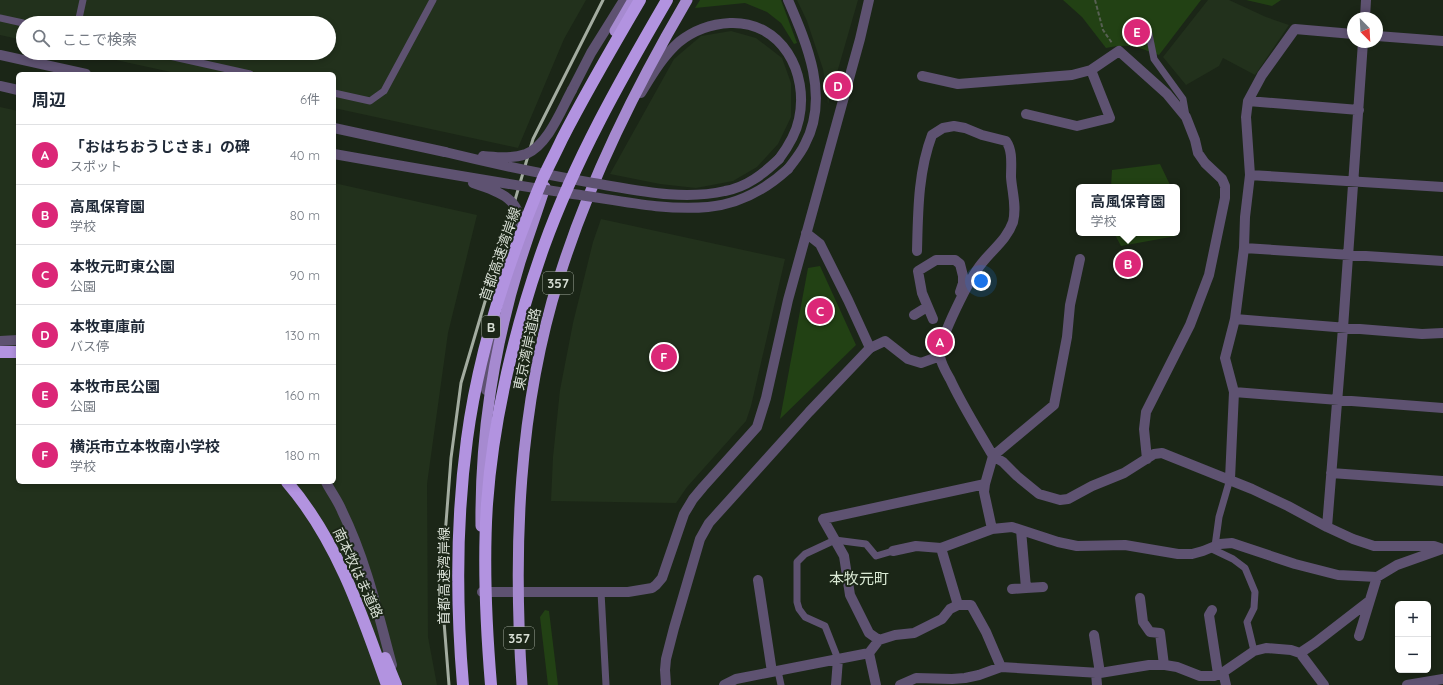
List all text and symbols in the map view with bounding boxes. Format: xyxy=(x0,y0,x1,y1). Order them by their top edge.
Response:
north arrow xyxy=(1347,12,1383,48)
search box xyxy=(16,16,336,60)
pin: E xyxy=(1124,17,1150,47)
icon: search xyxy=(30,27,52,49)
text: ここで検索 xyxy=(62,30,137,49)
pin: D xyxy=(825,71,851,101)
text: 周辺 xyxy=(32,89,66,110)
text: 6件 xyxy=(300,91,320,107)
text: 「おはちおうじさま」の碑 xyxy=(70,137,250,156)
text: A xyxy=(41,147,49,163)
text: 40 m xyxy=(290,147,320,163)
text: スポット xyxy=(70,158,122,174)
popup xyxy=(1076,184,1180,236)
text: 高風保育園 xyxy=(1090,192,1166,211)
text: 高風保育園 xyxy=(70,197,145,216)
street label: 首都高速湾岸線 xyxy=(476,205,524,303)
text: B xyxy=(41,207,49,223)
text: 80 m xyxy=(290,207,320,223)
text: 学校 xyxy=(1090,213,1117,229)
text: 学校 xyxy=(70,218,96,234)
pin: B xyxy=(1115,249,1141,279)
text: 本牧元町東公園 xyxy=(70,257,175,276)
text: C xyxy=(41,267,49,283)
text: 90 m xyxy=(290,267,320,283)
your location xyxy=(971,271,991,291)
road number: 357 xyxy=(543,272,573,294)
text: 公園 xyxy=(70,278,96,294)
pin: C xyxy=(807,296,833,326)
street label: 東京湾岸道路 xyxy=(509,306,545,392)
road number: B xyxy=(482,316,500,338)
text: 本牧車庫前 xyxy=(70,317,145,336)
text: D xyxy=(40,327,50,343)
text: 130 m xyxy=(285,327,320,343)
pin: A xyxy=(927,327,953,357)
text: バス停 xyxy=(70,338,109,354)
pin: F xyxy=(651,342,677,372)
text: 本牧市民公園 xyxy=(70,377,160,396)
text: E xyxy=(41,387,49,403)
text: 160 m xyxy=(285,387,320,403)
text: 公園 xyxy=(70,398,96,414)
text: 横浜市立本牧南小学校 xyxy=(70,437,220,456)
text: F xyxy=(41,447,49,463)
text: 180 m xyxy=(285,447,320,463)
text: 学校 xyxy=(70,458,96,474)
street label: 南本牧はま道路 xyxy=(329,525,387,621)
street label: 首都高速湾岸線 xyxy=(435,527,453,625)
district label: 本牧元町 xyxy=(829,569,889,588)
map controls xyxy=(1395,601,1431,673)
button: + xyxy=(1395,601,1431,637)
road number: 357 xyxy=(504,627,534,649)
button: − xyxy=(1395,637,1431,673)

